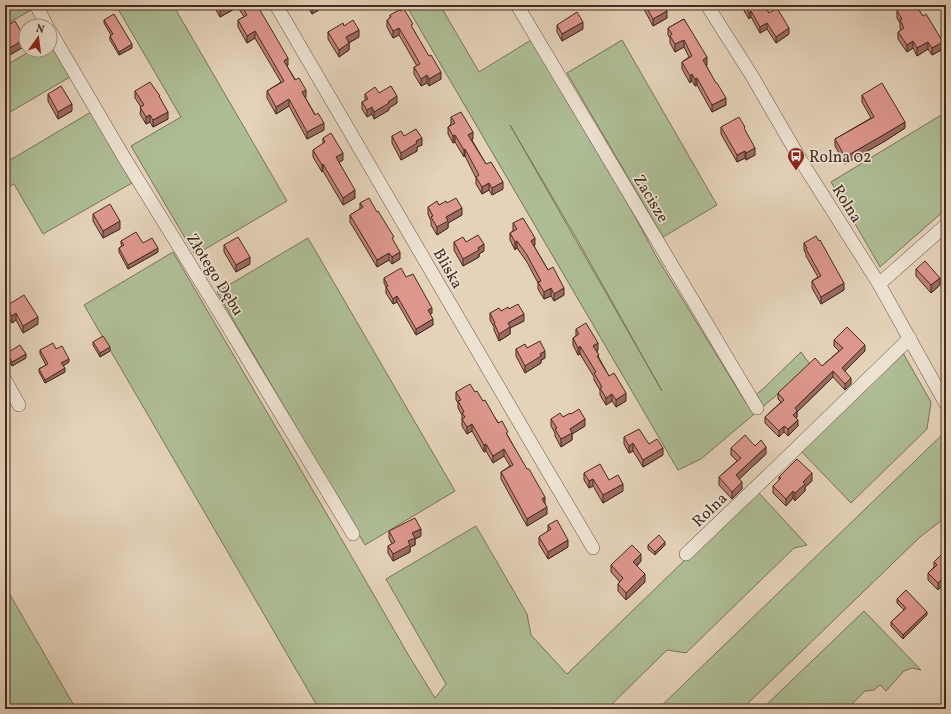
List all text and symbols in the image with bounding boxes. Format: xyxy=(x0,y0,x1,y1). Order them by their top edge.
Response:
north arrow xyxy=(18,18,58,58)
text: N xyxy=(34,22,46,38)
bus stop icon: Rolna 02 xyxy=(786,146,806,171)
place label: Rolna 02 xyxy=(809,147,872,169)
street label: Zacisze xyxy=(627,171,673,227)
street label: Rolna xyxy=(826,181,867,227)
street label: Złotego Dębu xyxy=(180,230,248,320)
street label: Bliska xyxy=(427,245,468,293)
street label: Rolna xyxy=(688,488,733,533)

